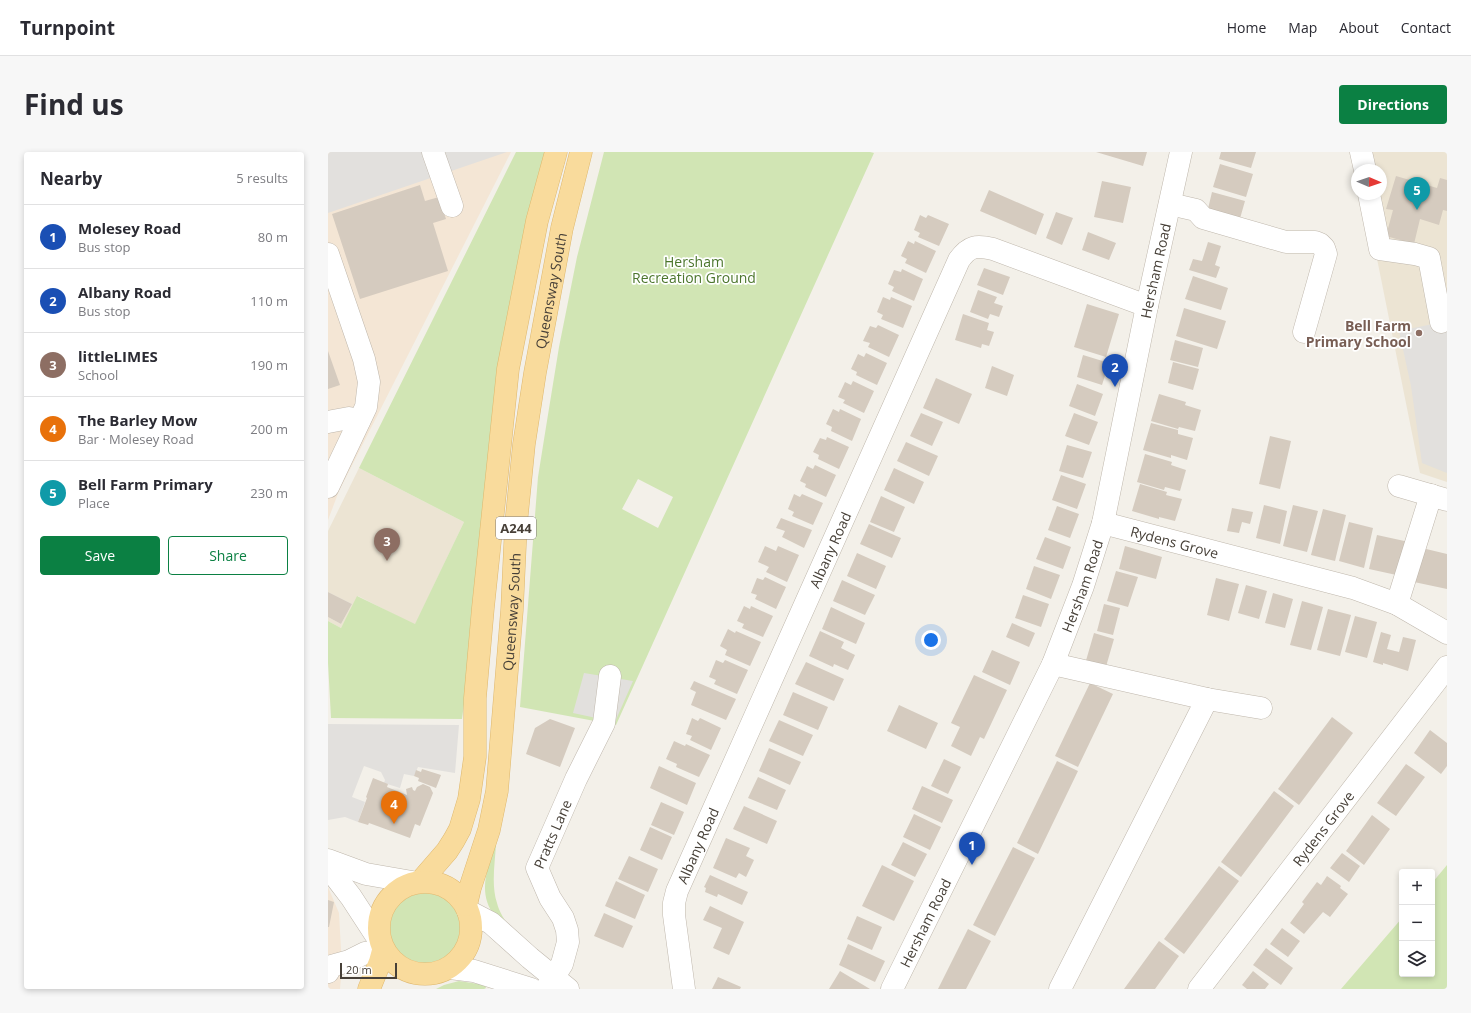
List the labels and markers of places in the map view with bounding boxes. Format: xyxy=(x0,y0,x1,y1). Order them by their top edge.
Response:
pin: 5 xyxy=(1404,177,1430,210)
place label: Bell Farm Primary School xyxy=(1306,316,1411,351)
marker: Bell Farm Primary School xyxy=(1414,328,1424,338)
pin: 2 xyxy=(1102,354,1128,387)
pin: 3 xyxy=(374,528,400,561)
pin: 4 xyxy=(381,791,407,824)
pin: 1 xyxy=(959,832,985,865)

